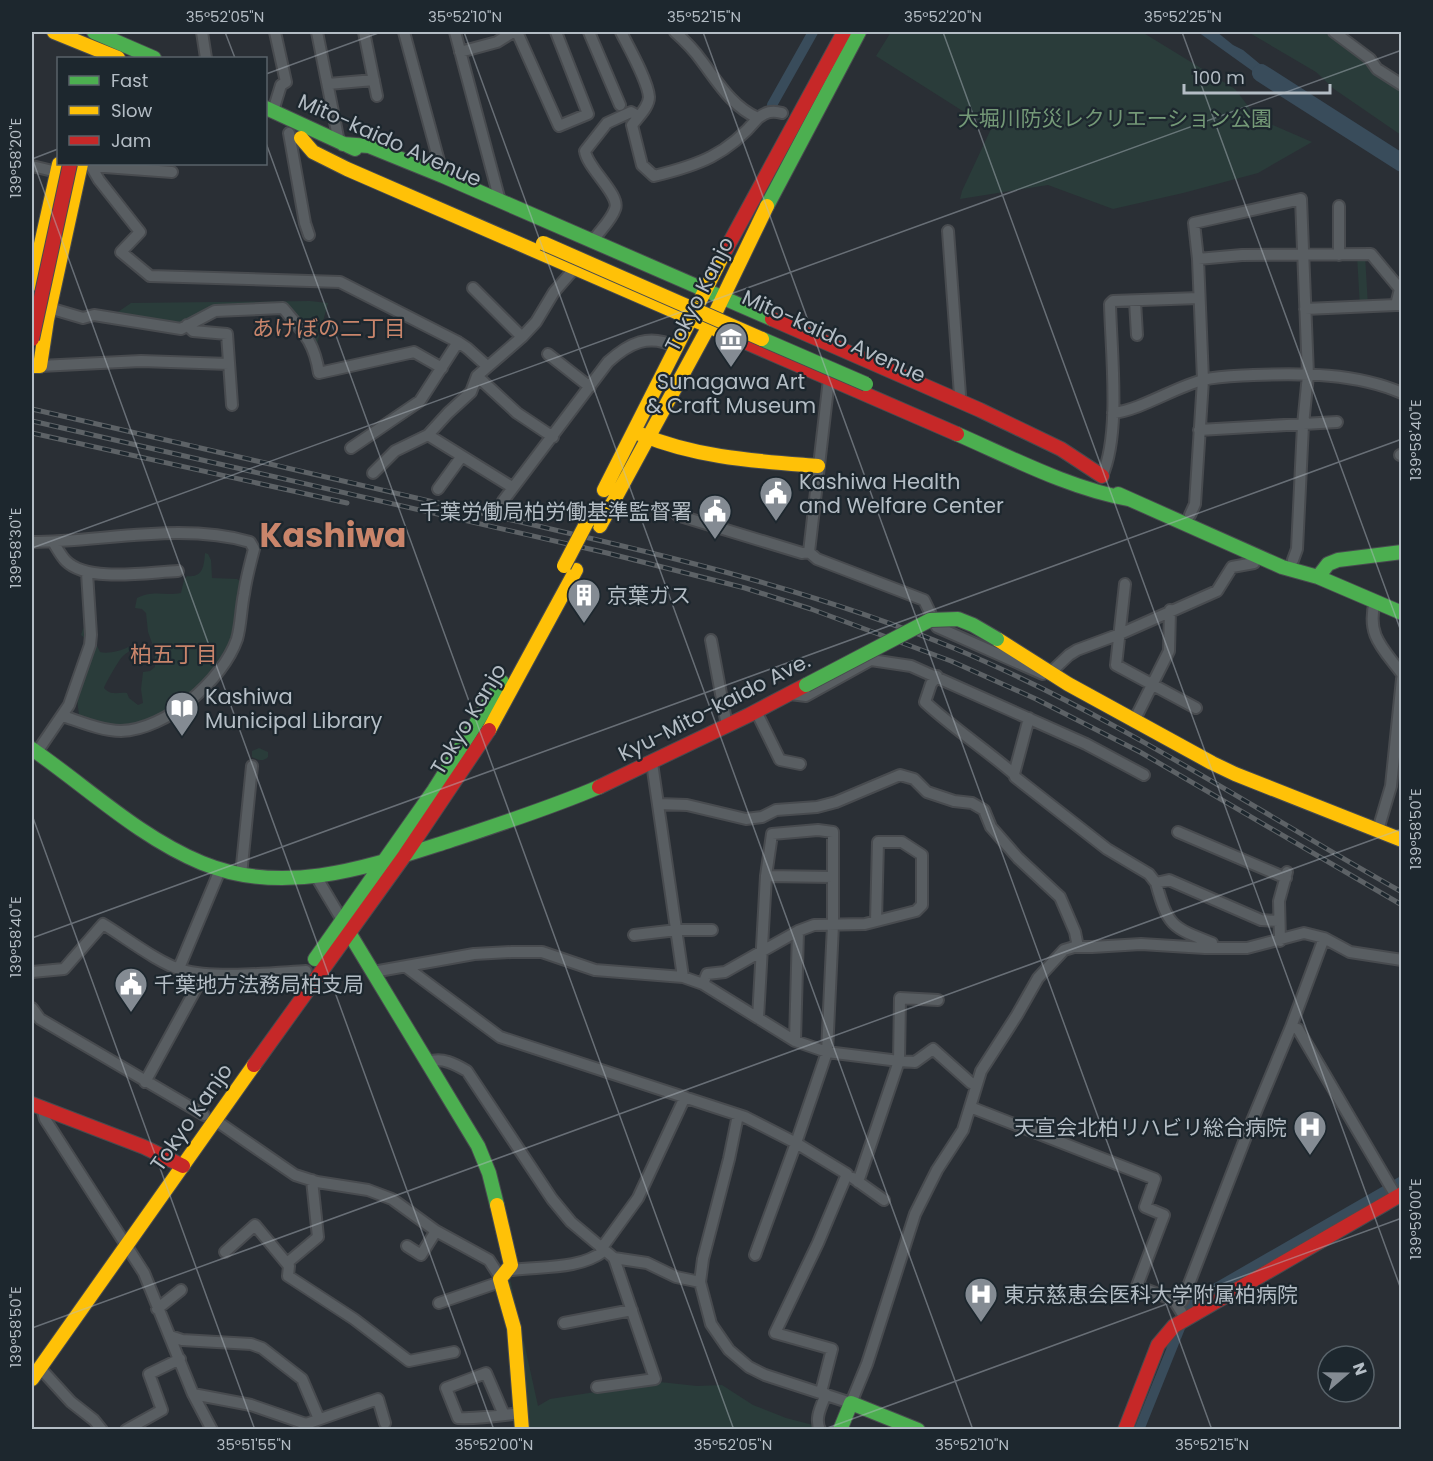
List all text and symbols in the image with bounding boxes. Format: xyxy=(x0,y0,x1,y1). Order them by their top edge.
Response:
text: 35°52'05"N xyxy=(186,6,264,27)
text: 35°52'10"N xyxy=(428,6,502,27)
text: 35°52'15"N xyxy=(667,6,741,27)
text: 35°52'20"N xyxy=(904,6,982,27)
text: 35°52'25"N xyxy=(1144,6,1222,27)
legend xyxy=(57,57,267,165)
scale bar xyxy=(1184,57,1330,95)
text: 100 m xyxy=(1193,65,1245,90)
text: Fast xyxy=(111,68,148,93)
street label: Mito-kaido Avenue xyxy=(294,86,486,194)
text: Slow xyxy=(111,98,153,123)
park label: 大堀川防災レクリエーション公園 xyxy=(958,104,1272,133)
text: 139°58'20"E xyxy=(5,118,26,198)
text: Jam xyxy=(111,128,151,153)
street label: Tokyo Kanjo xyxy=(658,232,740,356)
street label: Mito-kaido Avenue xyxy=(738,282,930,390)
district label: あけぼの二丁目 xyxy=(252,313,406,344)
museum icon: Sunagawa Art & Craft Museum xyxy=(713,321,749,368)
place label: Sunagawa Art & Craft Museum xyxy=(646,367,816,420)
text: 139°58'40"E xyxy=(1405,399,1426,481)
place label: Kashiwa Health and Welfare Center xyxy=(799,467,1004,520)
public building icon: Kashiwa Health and Welfare Center xyxy=(758,475,794,522)
public building icon: 千葉労働局柏労働基準監督署 xyxy=(697,493,733,540)
place label: 千葉労働局柏労働基準監督署 xyxy=(419,497,692,526)
text: 139°58'30"E xyxy=(5,508,26,588)
district label: Kashiwa xyxy=(260,512,406,559)
building icon: 京葉ガス xyxy=(566,577,602,624)
place label: 京葉ガス xyxy=(607,581,691,610)
district label: 柏五丁目 xyxy=(130,639,218,670)
street label: Kyu-Mito-kaido Ave. xyxy=(613,646,815,768)
street label: Tokyo Kanjo xyxy=(423,658,513,780)
place label: Kashiwa Municipal Library xyxy=(205,682,383,735)
library icon: Kashiwa Municipal Library xyxy=(164,690,200,737)
text: 139°58'50"E xyxy=(1405,788,1426,870)
text: 139°58'40"E xyxy=(5,896,26,978)
public building icon: 千葉地方法務局柏支局 xyxy=(113,966,149,1013)
place label: 千葉地方法務局柏支局 xyxy=(154,970,364,999)
street label: Tokyo Kanjo xyxy=(143,1057,239,1177)
hospital icon: 天宣会北柏リハビリ総合病院 xyxy=(1292,1109,1328,1156)
place label: 天宣会北柏リハビリ総合病院 xyxy=(1014,1113,1287,1142)
text: 139°59'00"E xyxy=(1405,1178,1426,1260)
hospital icon: 東京慈恵会医科大学附属柏病院 xyxy=(963,1276,999,1323)
place label: 東京慈恵会医科大学附属柏病院 xyxy=(1004,1280,1298,1309)
text: 139°58'50"E xyxy=(5,1286,26,1368)
north arrow xyxy=(1316,1344,1376,1404)
text: N xyxy=(1347,1359,1372,1379)
text: 35°51'55"N xyxy=(217,1434,291,1455)
text: 35°52'00"N xyxy=(455,1434,533,1455)
text: 35°52'05"N xyxy=(694,1434,772,1455)
text: 35°52'10"N xyxy=(935,1434,1009,1455)
text: 35°52'15"N xyxy=(1175,1434,1249,1455)

